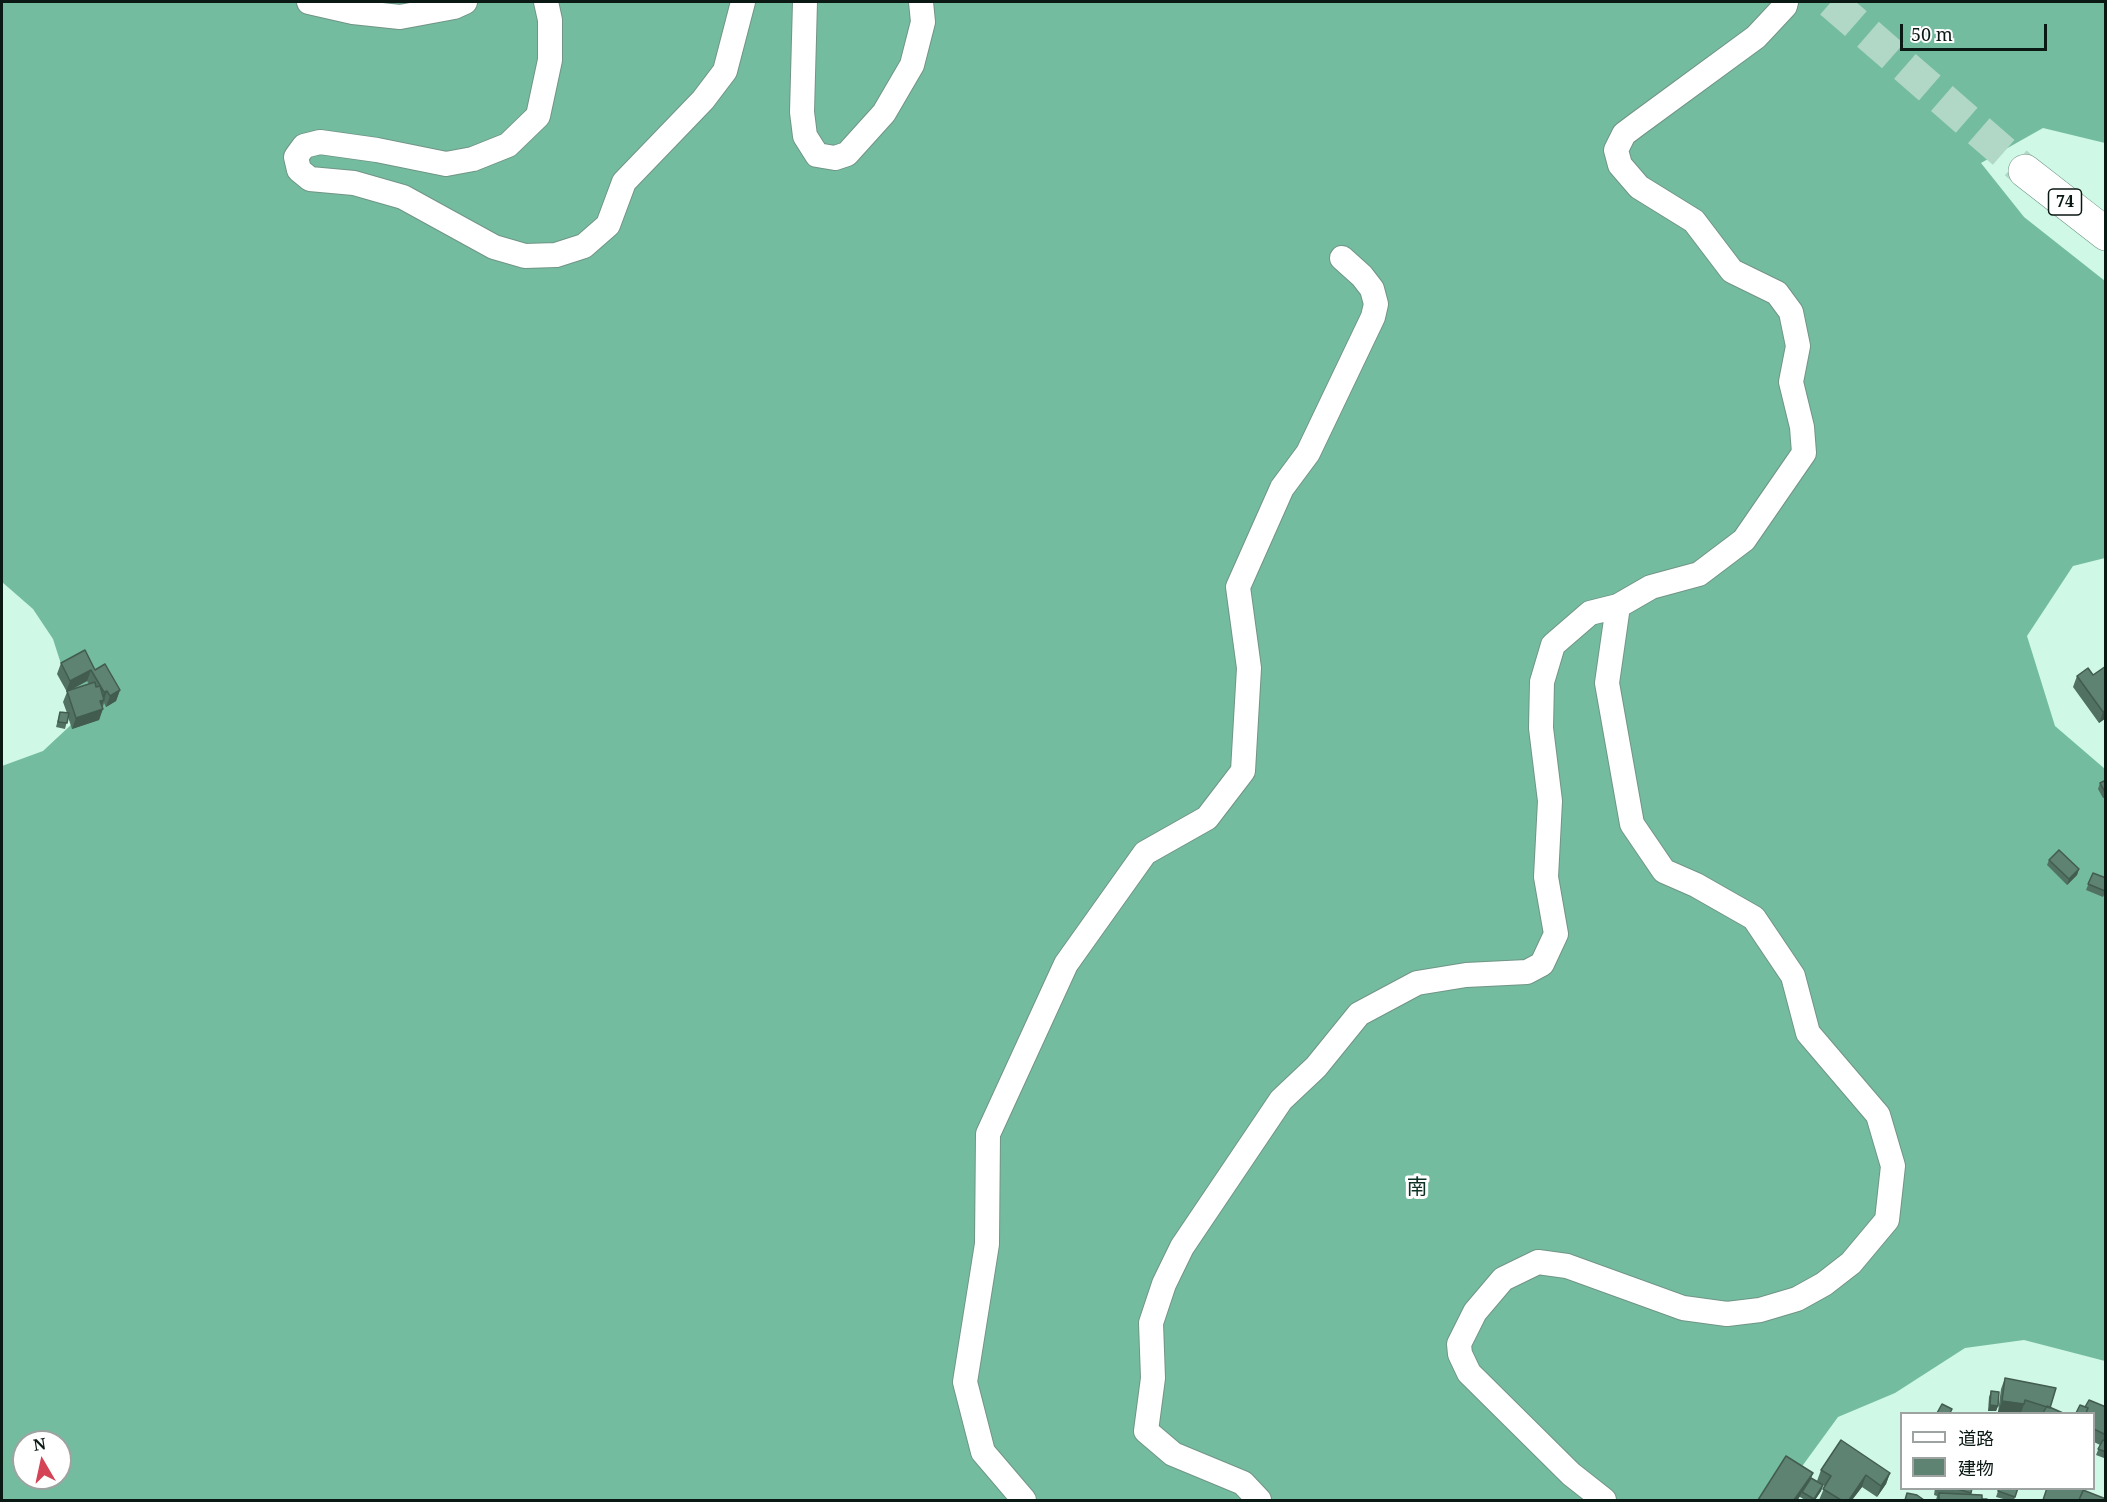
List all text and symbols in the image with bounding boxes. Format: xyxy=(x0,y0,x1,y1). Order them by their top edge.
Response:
scale bar xyxy=(1903,12,2050,50)
text: 50 m xyxy=(1911,22,1953,46)
road number: 74 xyxy=(2048,189,2082,215)
district label: 南 xyxy=(1407,1175,1427,1201)
legend xyxy=(1900,1412,2095,1490)
text: 道路 xyxy=(1958,1426,1994,1450)
north arrow xyxy=(12,1430,72,1490)
text: N xyxy=(32,1432,47,1456)
text: 建物 xyxy=(1958,1456,1994,1480)

